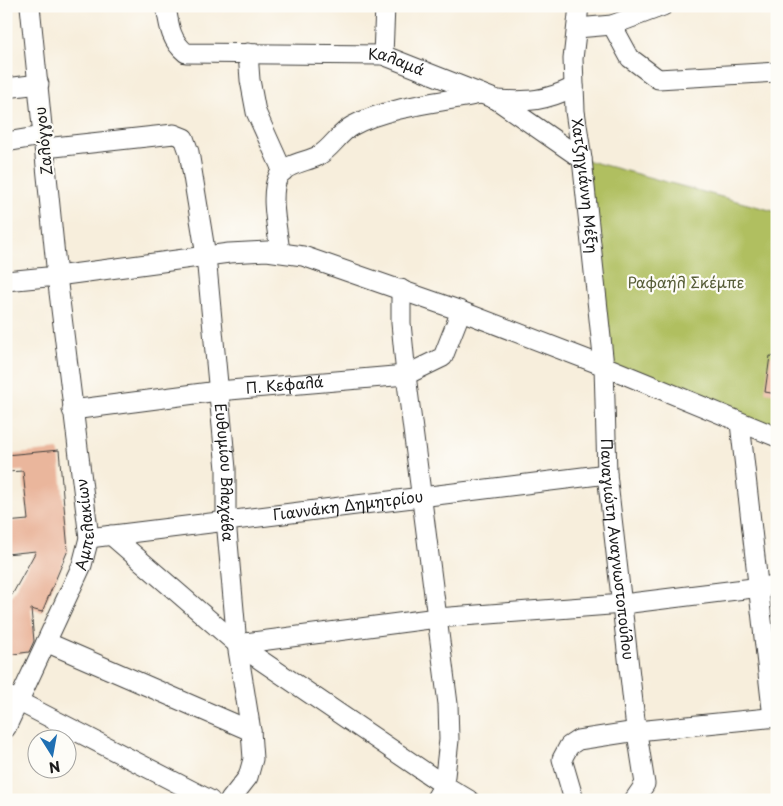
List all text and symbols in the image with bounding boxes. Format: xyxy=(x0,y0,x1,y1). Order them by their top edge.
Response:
street label: Καλαμά xyxy=(368,41,429,80)
street label: Ζαλόγγου xyxy=(27,106,58,177)
street label: Χατζηγιάννη Μέξη xyxy=(566,117,605,254)
park label: Ραφαήλ Σκέμπε xyxy=(628,270,744,293)
street label: Π. Κεφαλά xyxy=(244,369,325,399)
street label: Ευθυμίου Βλαχάβα xyxy=(210,402,241,543)
street label: Παναγιώτη Αναγνωστοπούλου xyxy=(596,438,641,661)
street label: Αμπελακίων xyxy=(68,477,99,573)
street label: Γιαννάκη Δημητρίου xyxy=(271,484,424,525)
north arrow xyxy=(28,728,78,778)
text: N xyxy=(47,756,62,779)

